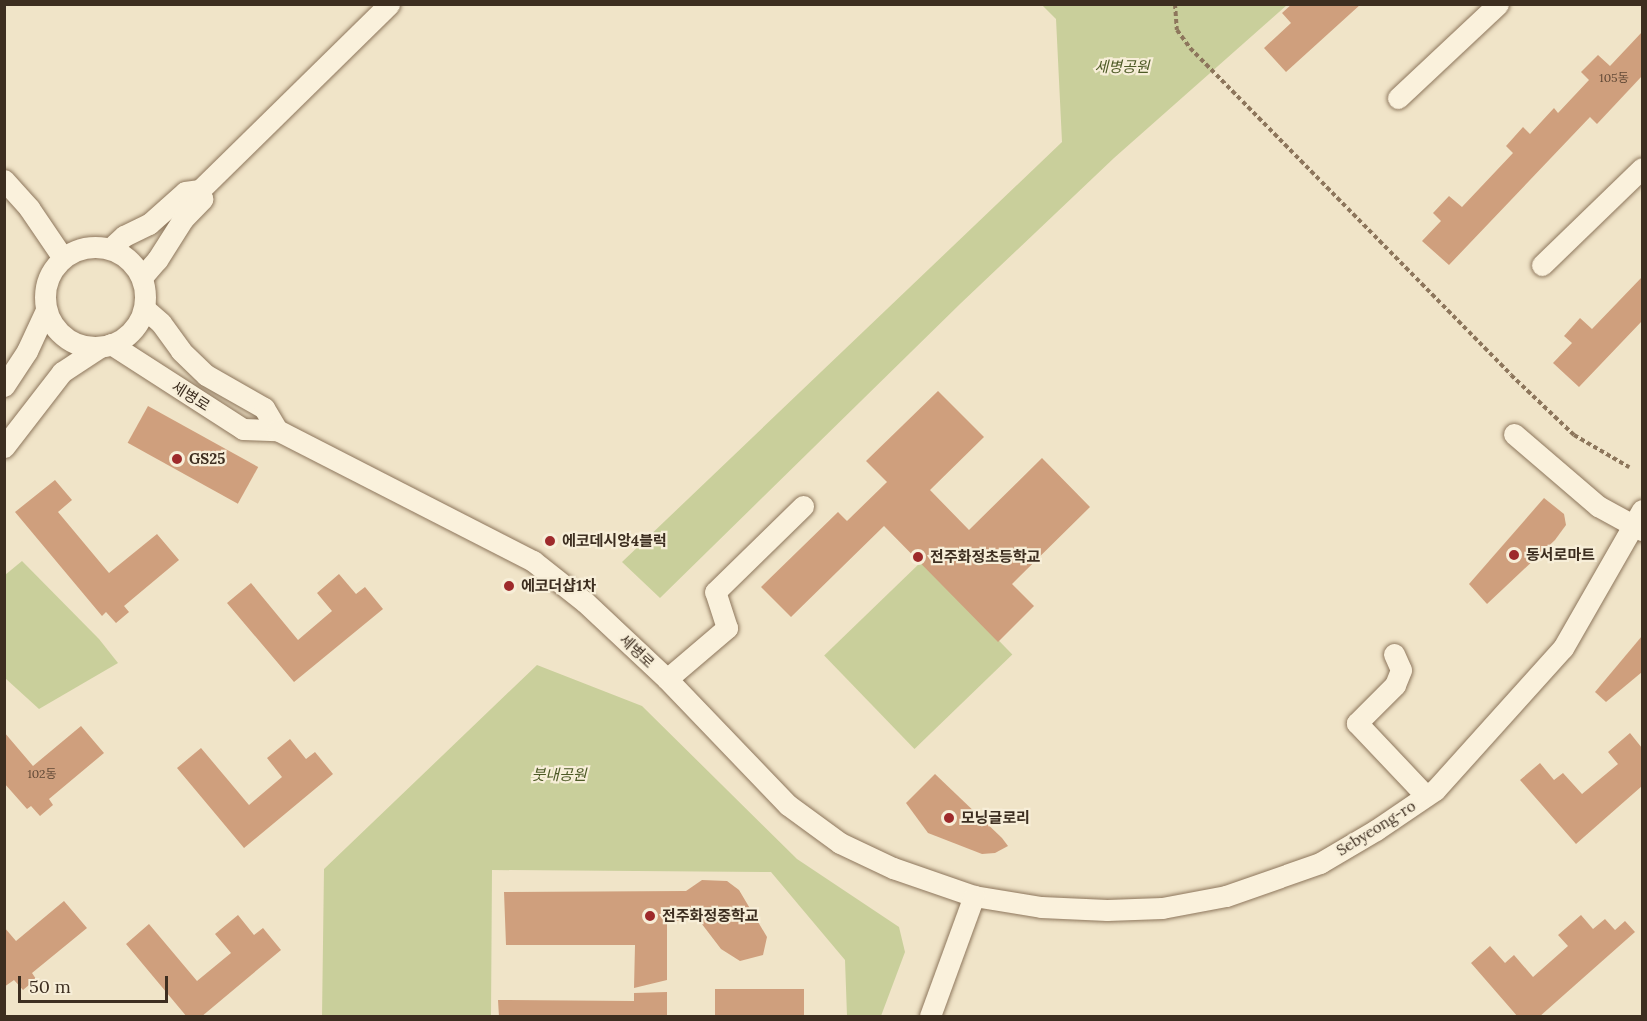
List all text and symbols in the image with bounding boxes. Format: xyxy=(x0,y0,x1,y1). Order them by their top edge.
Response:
park label: 세병공원 xyxy=(1094,58,1150,76)
house number: 105동 xyxy=(1599,71,1629,85)
street label: 세병로 xyxy=(169,377,213,415)
place label: GS25 xyxy=(189,450,225,468)
marker: GS25 xyxy=(170,452,184,466)
place label: 에코데시앙4블럭 xyxy=(562,532,667,550)
marker: 에코데시앙4블럭 xyxy=(543,534,557,548)
place label: 동서로마트 xyxy=(1526,546,1595,564)
place label: 전주화정초등학교 xyxy=(930,548,1040,566)
marker: 동서로마트 xyxy=(1507,548,1521,562)
marker: 전주화정초등학교 xyxy=(911,550,925,564)
place label: 에코더샵1차 xyxy=(521,577,596,595)
marker: 에코더샵1차 xyxy=(502,579,516,593)
street label: 세병로 xyxy=(616,630,658,672)
park label: 붓내공원 xyxy=(531,766,587,784)
house number: 102동 xyxy=(27,767,57,781)
street label: Sebyeong-ro xyxy=(1333,797,1419,859)
place label: 모닝글로리 xyxy=(961,809,1030,827)
marker: 모닝글로리 xyxy=(942,811,956,825)
place label: 전주화정중학교 xyxy=(662,907,759,925)
marker: 전주화정중학교 xyxy=(643,909,657,923)
scale bar xyxy=(21,964,171,1002)
text: 50 m xyxy=(29,975,71,998)

